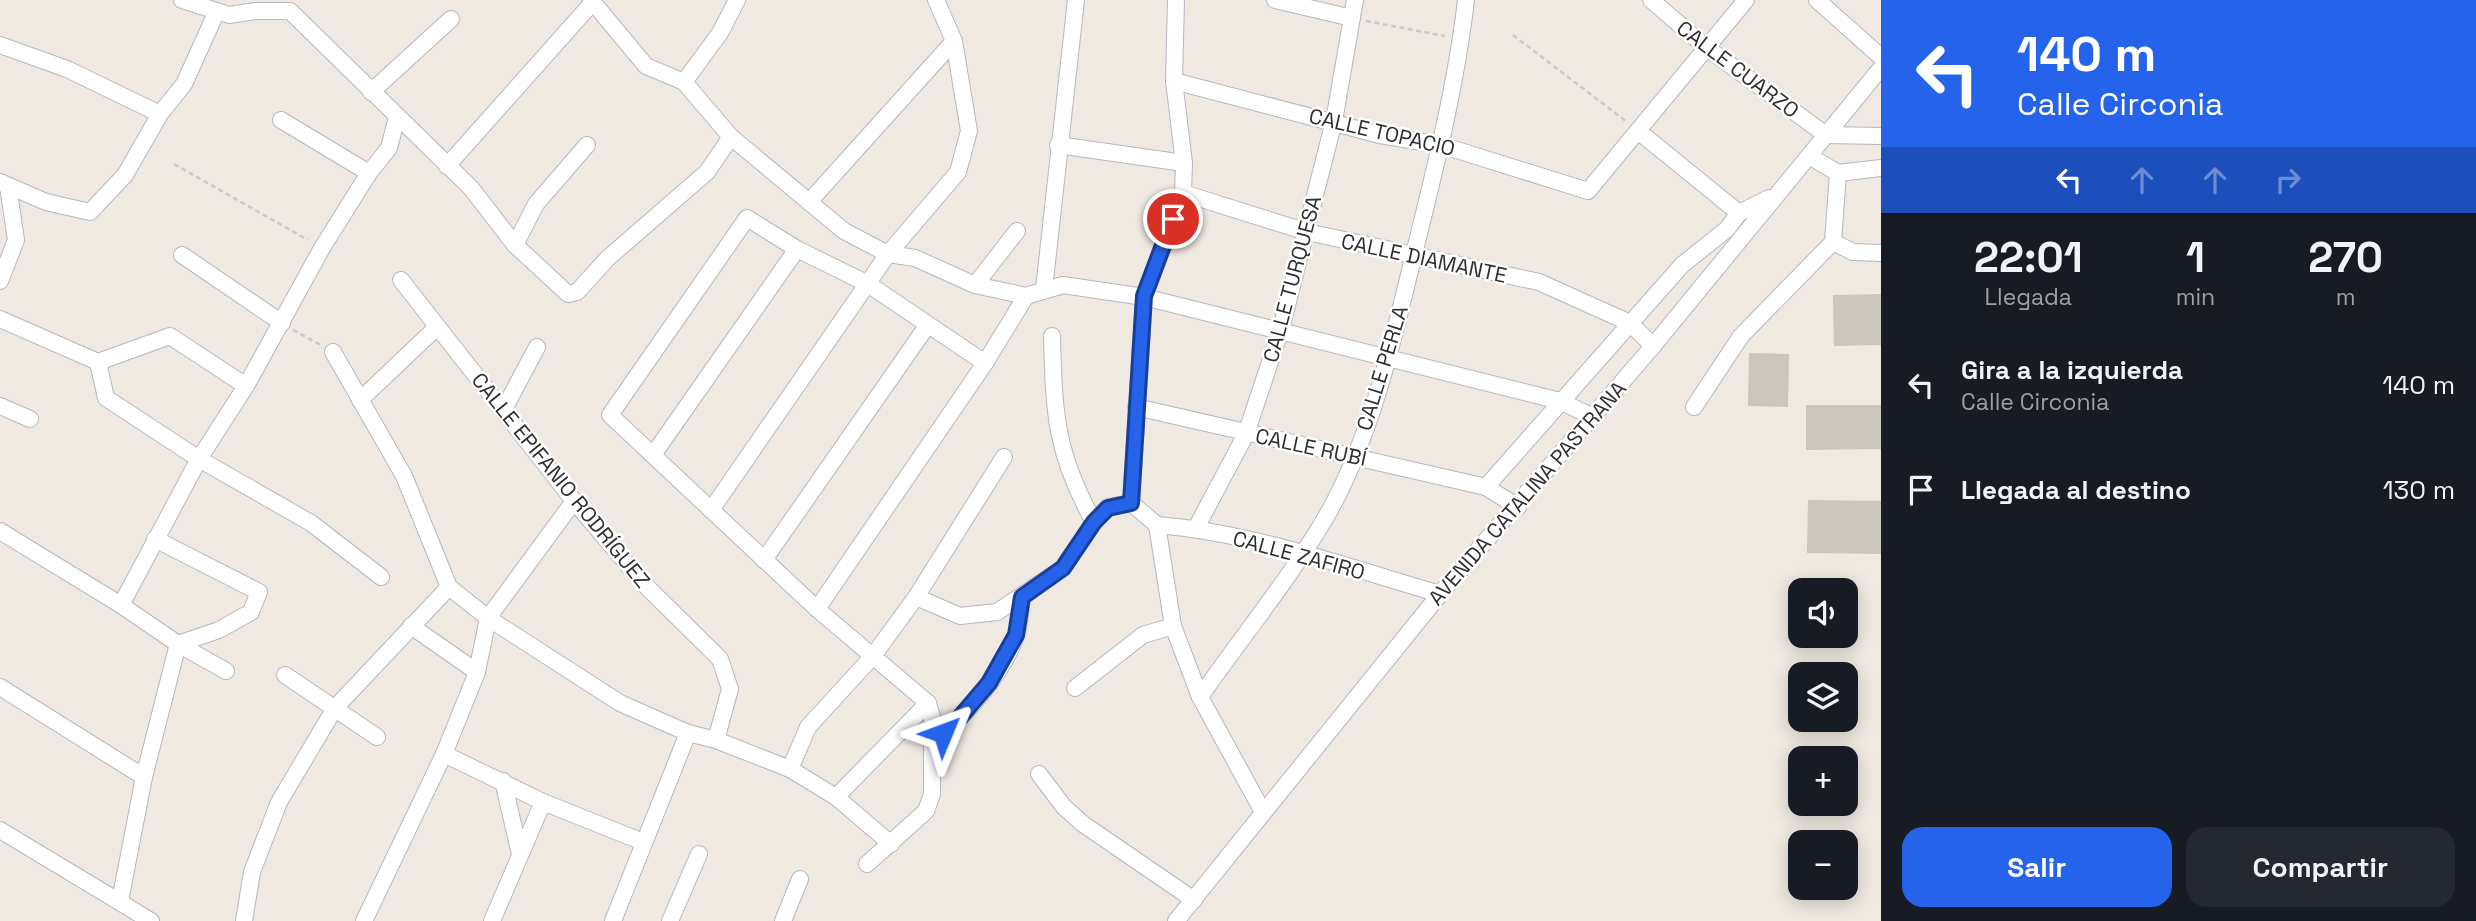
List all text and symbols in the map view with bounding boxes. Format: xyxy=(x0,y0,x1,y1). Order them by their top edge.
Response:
street label: CALLE CUARZO xyxy=(1671,14,1805,124)
text: 140 m xyxy=(2017,23,2156,85)
icon: left xyxy=(1902,28,1993,119)
text: Calle Circonia xyxy=(2017,84,2223,124)
street label: CALLE TOPACIO xyxy=(1306,102,1458,162)
icon: left xyxy=(2050,161,2088,199)
icon: ahead xyxy=(2123,161,2161,199)
icon: ahead xyxy=(2196,161,2234,199)
icon: right xyxy=(2269,161,2307,199)
pin xyxy=(1143,189,1203,249)
street label: CALLE TURQUESA xyxy=(1257,193,1327,365)
icon: arrive xyxy=(1154,200,1192,238)
street label: CALLE DIAMANTE xyxy=(1339,227,1509,289)
text: 22:01 xyxy=(1974,231,2083,284)
text: 1 xyxy=(2186,231,2205,284)
text: 270 xyxy=(2308,231,2383,284)
text: Llegada xyxy=(1985,282,2072,312)
text: min xyxy=(2176,282,2215,312)
text: m xyxy=(2336,282,2355,312)
street label: CALLE PERLA xyxy=(1350,302,1414,434)
text: Gira a la izquierda xyxy=(1961,353,2183,387)
icon: left xyxy=(1902,366,1940,404)
street label: CALLE EPIFANIO RODRÍGUEZ xyxy=(466,367,656,593)
text: 140 m xyxy=(2382,368,2455,402)
street label: AVENIDA CATALINA PASTRANA xyxy=(1422,375,1632,611)
text: Calle Circonia xyxy=(1961,387,2109,417)
street label: CALLE RUBÍ xyxy=(1253,422,1369,472)
icon: arrive xyxy=(1902,471,1940,509)
text: Llegada al destino xyxy=(1961,473,2191,507)
text: 130 m xyxy=(2383,473,2455,507)
street label: CALLE ZAFIRO xyxy=(1230,524,1368,586)
map controls xyxy=(1788,578,1858,900)
button: sound xyxy=(1788,578,1858,648)
button: layers xyxy=(1788,662,1858,732)
position arrow xyxy=(906,696,980,770)
button: + xyxy=(1788,746,1858,816)
button: Salir xyxy=(1902,827,2172,907)
button: Compartir xyxy=(2186,827,2455,907)
button: − xyxy=(1788,830,1858,900)

